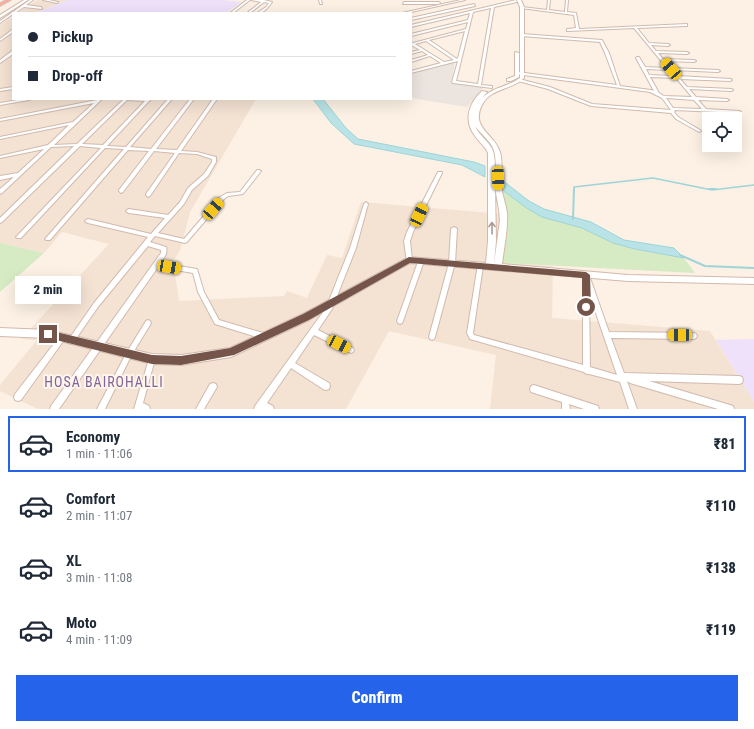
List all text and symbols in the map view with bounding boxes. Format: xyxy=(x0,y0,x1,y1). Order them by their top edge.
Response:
text: Pickup xyxy=(52,28,93,46)
car xyxy=(659,56,683,82)
text: Drop-off xyxy=(52,67,103,85)
map controls xyxy=(702,112,742,152)
button: locate xyxy=(702,112,742,152)
car xyxy=(492,166,504,190)
car xyxy=(201,196,225,222)
car xyxy=(408,202,430,228)
one-way arrow xyxy=(488,222,496,235)
car xyxy=(156,259,182,275)
callout: 2 min xyxy=(15,276,81,304)
text: 2 min xyxy=(34,282,62,297)
route start xyxy=(577,298,595,316)
route end xyxy=(39,325,57,343)
car xyxy=(668,329,692,341)
car xyxy=(326,333,352,355)
district label: HOSA BAIROHALLI xyxy=(44,374,164,390)
icon: car xyxy=(18,426,54,462)
text: Economy xyxy=(66,428,120,446)
text: ₹81 xyxy=(714,435,736,453)
text: 1 min · 11:06 xyxy=(66,446,132,461)
icon: car xyxy=(18,488,54,524)
text: Comfort xyxy=(66,490,115,508)
text: ₹110 xyxy=(706,497,736,515)
text: 2 min · 11:07 xyxy=(66,508,132,523)
icon: car xyxy=(18,550,54,586)
text: XL xyxy=(66,552,82,570)
text: ₹138 xyxy=(706,559,736,577)
text: 3 min · 11:08 xyxy=(66,570,132,585)
icon: car xyxy=(18,612,54,648)
text: Moto xyxy=(66,614,97,632)
text: ₹119 xyxy=(706,621,736,639)
text: 4 min · 11:09 xyxy=(66,632,132,647)
button: Confirm xyxy=(16,675,738,721)

